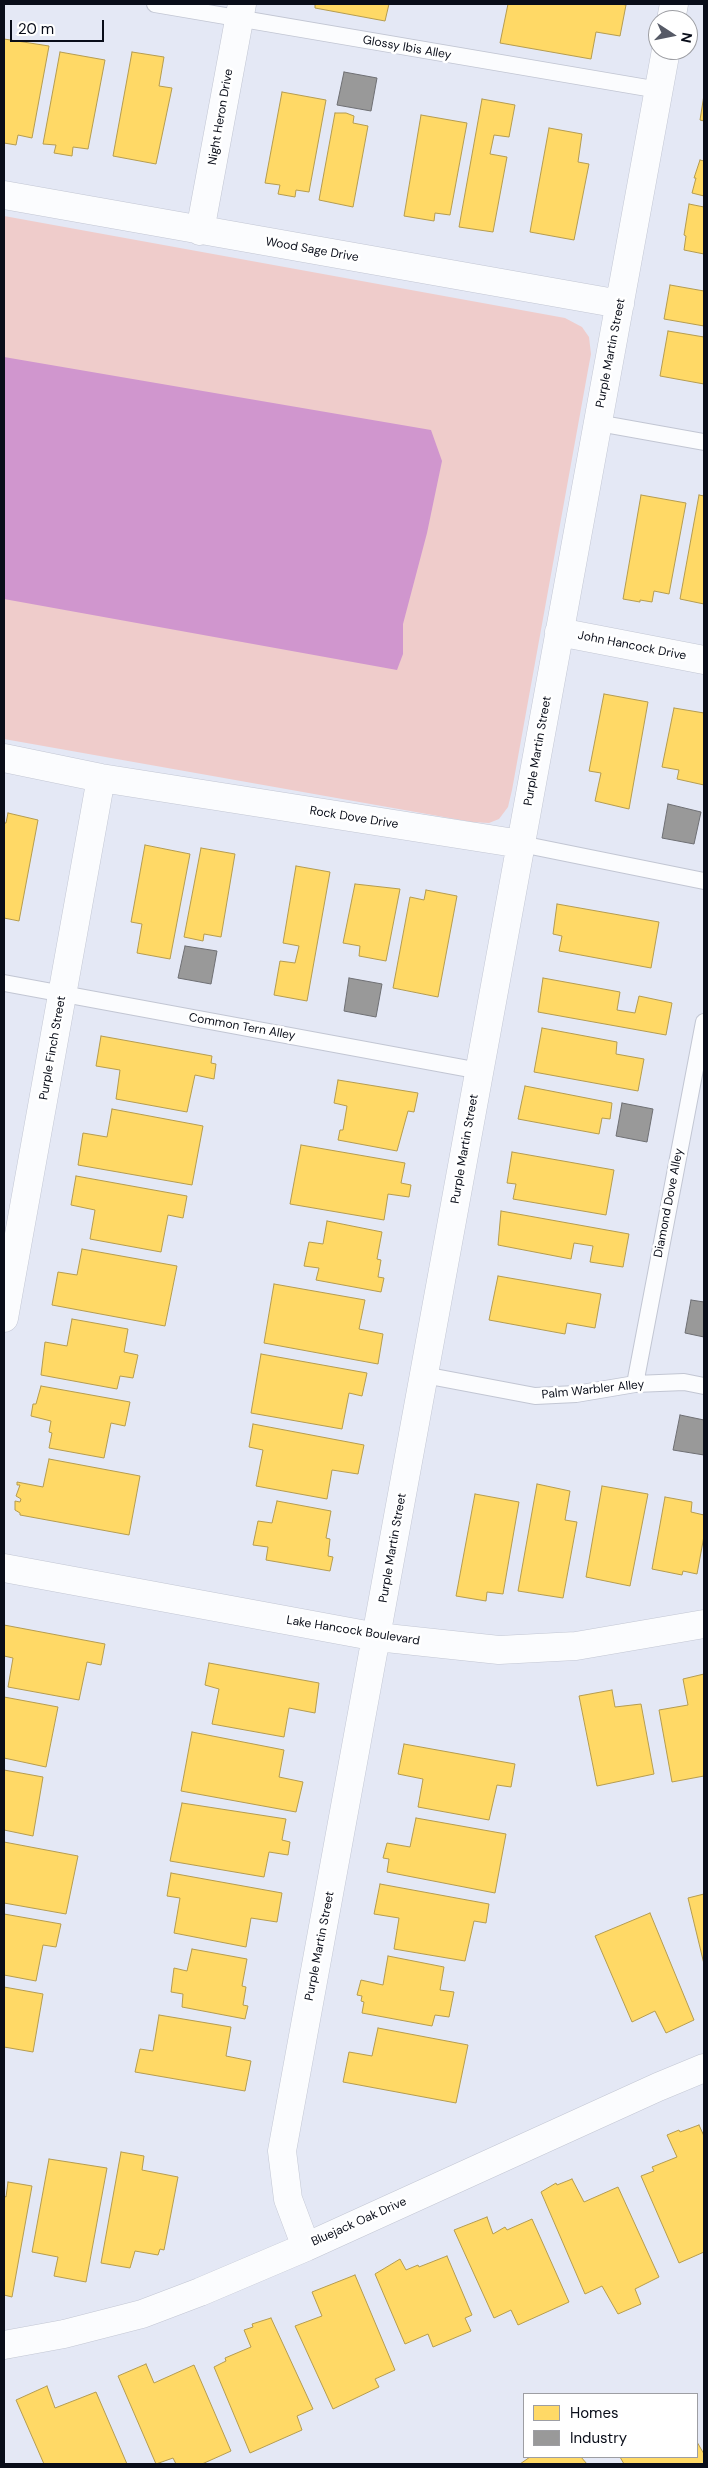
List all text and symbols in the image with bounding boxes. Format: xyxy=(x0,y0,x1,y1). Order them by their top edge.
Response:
scale bar xyxy=(12,10,106,42)
north arrow xyxy=(648,10,698,60)
text: 20 m xyxy=(18,19,54,39)
text: N xyxy=(677,31,697,44)
street label: Glossy Ibis Alley xyxy=(362,33,452,63)
street label: Night Heron Drive xyxy=(205,68,237,166)
street label: Wood Sage Drive xyxy=(264,235,360,265)
street label: Purple Martin Street xyxy=(593,297,629,409)
street label: John Hancock Drive xyxy=(577,628,687,664)
street label: Purple Martin Street xyxy=(521,695,555,807)
street label: Rock Dove Drive xyxy=(309,804,399,832)
street label: Purple Finch Street xyxy=(37,995,69,1101)
street label: Common Tern Alley xyxy=(188,1011,296,1043)
street label: Purple Martin Street xyxy=(448,1093,482,1205)
street label: Diamond Dove Alley xyxy=(651,1147,687,1259)
street label: Palm Warbler Alley xyxy=(541,1377,645,1403)
street label: Purple Martin Street xyxy=(376,1492,410,1604)
street label: Lake Hancock Boulevard xyxy=(285,1613,421,1649)
street label: Purple Martin Street xyxy=(302,1890,338,2002)
street label: Bluejack Oak Drive xyxy=(309,2195,409,2249)
legend xyxy=(523,2393,698,2458)
text: Homes xyxy=(570,2403,619,2423)
text: Industry xyxy=(570,2428,627,2448)

